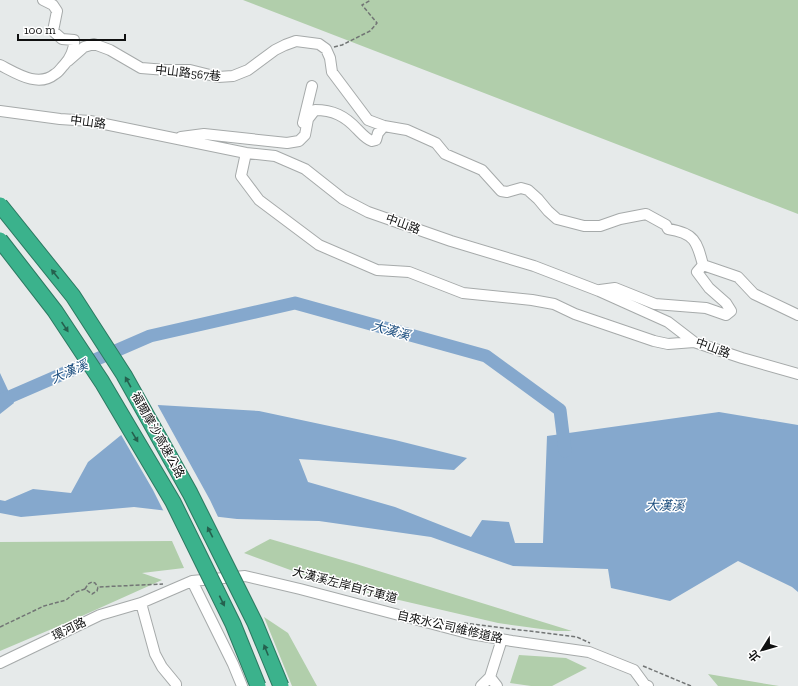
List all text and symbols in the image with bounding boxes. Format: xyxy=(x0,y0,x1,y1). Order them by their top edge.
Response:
scale bar xyxy=(18,16,125,42)
text: 100 m xyxy=(24,23,56,37)
street label: 中山路567巷 xyxy=(154,63,222,83)
street label: 中山路 xyxy=(69,113,107,131)
street label: 中山路 xyxy=(384,211,422,237)
one-way arrow xyxy=(51,268,60,279)
water label: 大漢溪 xyxy=(370,318,414,344)
one-way arrow xyxy=(61,322,69,332)
street label: 中山路 xyxy=(694,335,732,361)
water label: 大漢溪 xyxy=(48,356,92,386)
one-way arrow xyxy=(124,376,131,388)
street label: 福爾摩沙高速公路 xyxy=(129,390,187,480)
one-way arrow xyxy=(131,431,138,443)
water label: 大漢溪 xyxy=(645,498,686,513)
one-way arrow xyxy=(207,527,213,538)
street label: 大漢溪左岸自行車道 xyxy=(291,564,399,606)
one-way arrow xyxy=(219,595,225,607)
street label: 自來水公司維修道路 xyxy=(396,608,504,646)
street label: 環河路 xyxy=(50,615,88,643)
north arrow xyxy=(742,630,782,670)
one-way arrow xyxy=(263,643,269,655)
text: 北 xyxy=(746,647,763,664)

